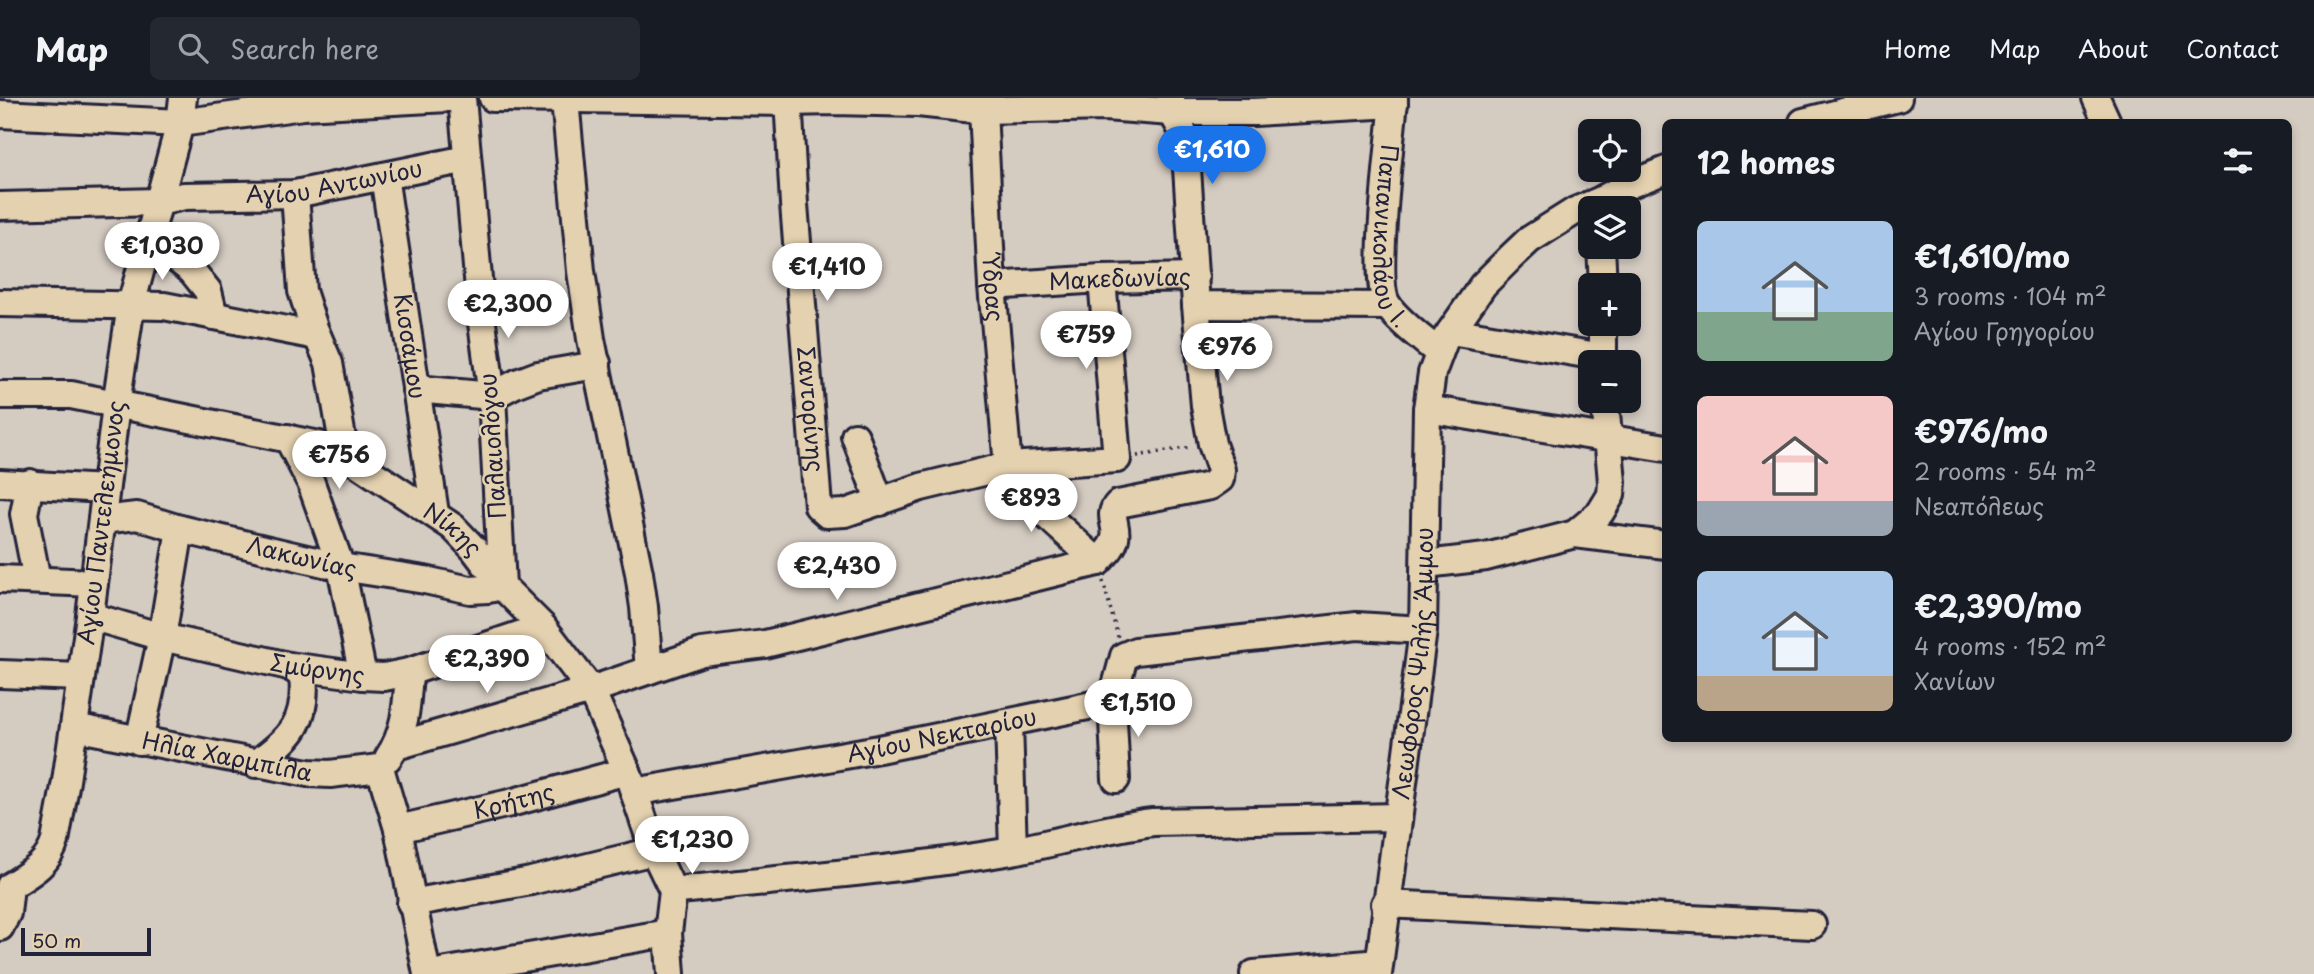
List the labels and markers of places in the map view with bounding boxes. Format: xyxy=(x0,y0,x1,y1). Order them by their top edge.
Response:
pin: €1,610 xyxy=(1155,126,1269,186)
pin: €1,030 xyxy=(105,222,219,282)
pin: €1,410 xyxy=(770,244,884,303)
pin: €2,300 xyxy=(451,280,565,340)
pin: €759 xyxy=(1045,312,1127,371)
pin: €976 xyxy=(1186,324,1268,383)
pin: €756 xyxy=(298,432,380,491)
pin: €893 xyxy=(990,474,1072,534)
pin: €2,430 xyxy=(780,542,894,602)
pin: €2,390 xyxy=(430,636,544,695)
pin: €1,510 xyxy=(1081,680,1195,739)
pin: €1,230 xyxy=(635,816,749,876)

